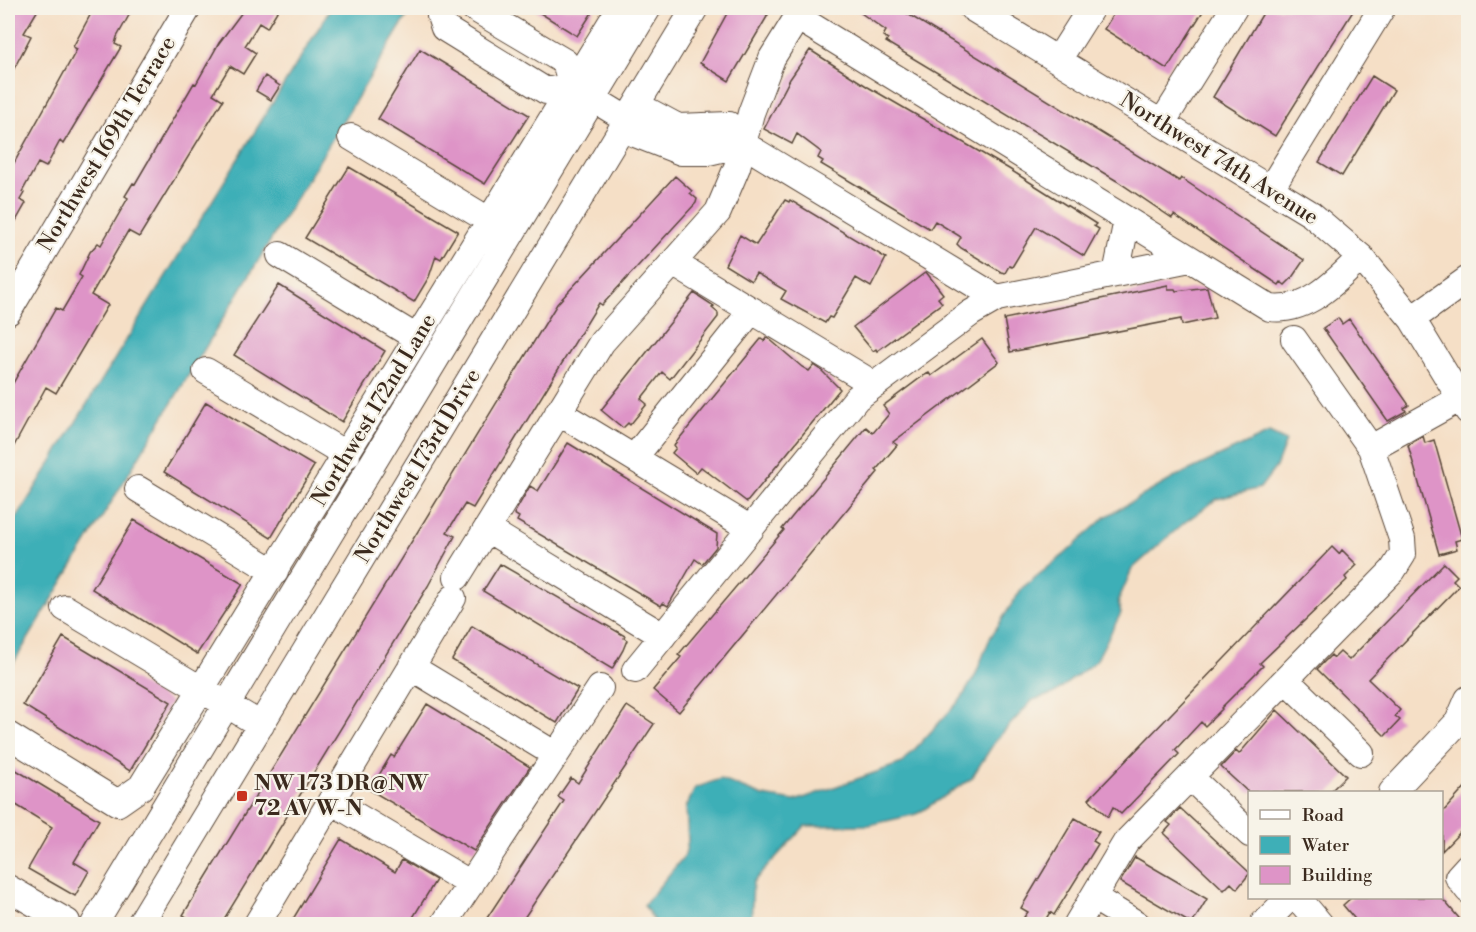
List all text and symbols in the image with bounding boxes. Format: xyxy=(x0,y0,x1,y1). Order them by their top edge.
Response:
street label: Northwest 169th Terrace xyxy=(32,31,182,257)
street label: Northwest 74th Avenue xyxy=(1115,87,1323,231)
street label: Northwest 172nd Lane xyxy=(306,309,442,511)
street label: Northwest 173rd Drive xyxy=(349,364,487,568)
place label: NW 173 DR@NW 72 AV W-N xyxy=(254,770,429,822)
marker: NW 173 DR@NW 72 AV W-N xyxy=(235,789,249,803)
legend xyxy=(1248,791,1443,899)
text: Road xyxy=(1302,804,1345,827)
text: Water xyxy=(1301,834,1350,857)
text: Building xyxy=(1301,864,1373,887)

